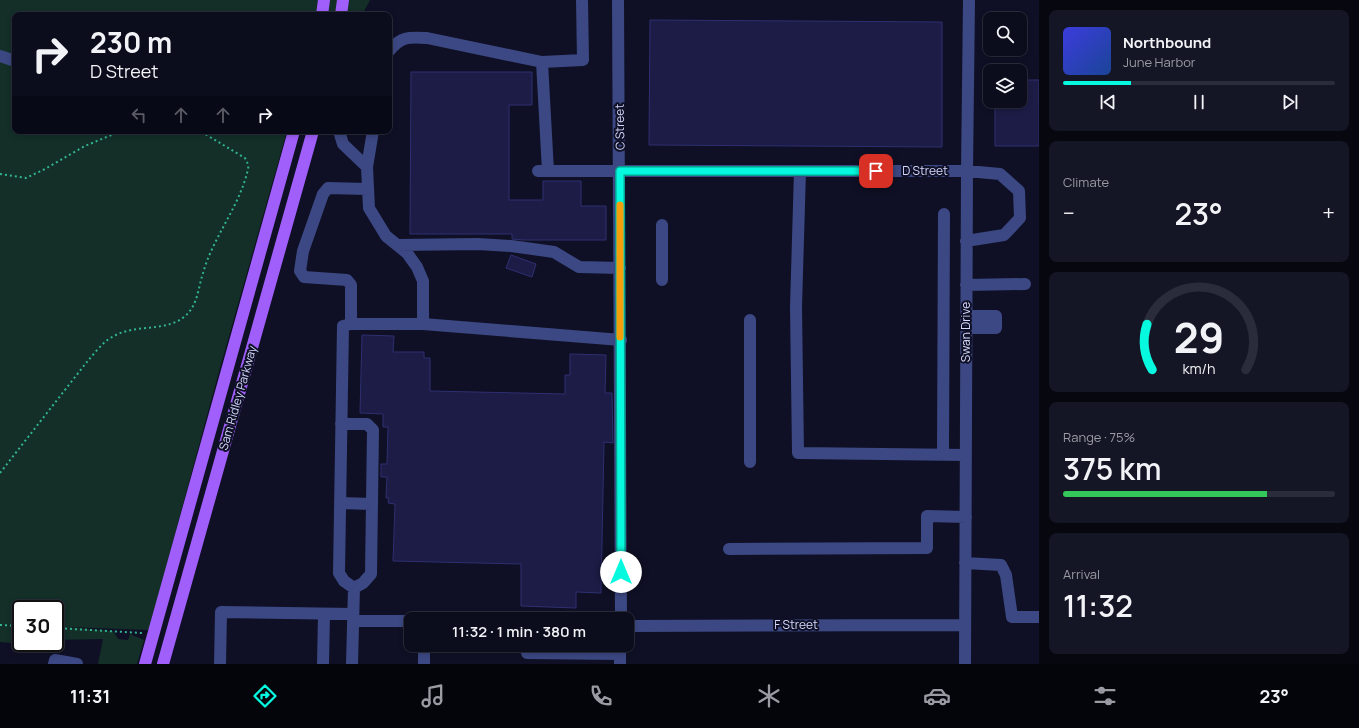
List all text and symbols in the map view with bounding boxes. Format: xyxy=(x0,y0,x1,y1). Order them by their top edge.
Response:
map controls xyxy=(983,12,1027,108)
button: search xyxy=(983,12,1027,56)
text: 230 m xyxy=(90,23,172,61)
icon: right xyxy=(24,28,76,80)
text: Northbound xyxy=(1123,32,1211,53)
text: June Harbor xyxy=(1123,53,1196,71)
text: D Street xyxy=(90,59,159,83)
button: layers xyxy=(983,64,1027,108)
icon: previous xyxy=(1097,91,1119,113)
icon: pause xyxy=(1188,91,1210,113)
icon: next xyxy=(1279,91,1301,113)
icon: left xyxy=(128,104,150,126)
icon: ahead xyxy=(170,104,192,126)
icon: ahead xyxy=(212,104,234,126)
icon: right xyxy=(254,104,276,126)
street label: C Street xyxy=(611,104,628,150)
pin xyxy=(859,154,893,188)
icon: arrive xyxy=(865,160,887,182)
street label: D Street xyxy=(902,162,948,179)
text: Climate xyxy=(1063,173,1109,191)
text: 23° xyxy=(1174,193,1223,234)
text: − xyxy=(1063,198,1075,228)
text: + xyxy=(1322,198,1335,228)
street label: Swan Drive xyxy=(957,302,974,362)
text: 29 xyxy=(1174,309,1224,365)
street label: Sam Ridley Parkway xyxy=(214,343,261,452)
text: km/h xyxy=(1182,359,1216,378)
text: Range · 75% xyxy=(1063,428,1135,446)
text: 375 km xyxy=(1063,448,1162,489)
position arrow xyxy=(600,551,642,593)
text: Arrival xyxy=(1063,565,1100,583)
text: 11:32 xyxy=(1063,585,1133,626)
speed limit sign: 30 xyxy=(12,600,64,652)
street label: F Street xyxy=(774,616,818,633)
text: 11:32 · 1 min · 380 m xyxy=(452,621,586,642)
icon: directions xyxy=(251,682,279,710)
icon: music xyxy=(419,682,447,710)
icon: phone xyxy=(587,682,615,710)
icon: climate xyxy=(755,682,783,710)
icon: car xyxy=(923,682,951,710)
icon: filters xyxy=(1091,682,1119,710)
text: 11:31 xyxy=(70,684,110,708)
text: 23° xyxy=(1260,684,1289,708)

